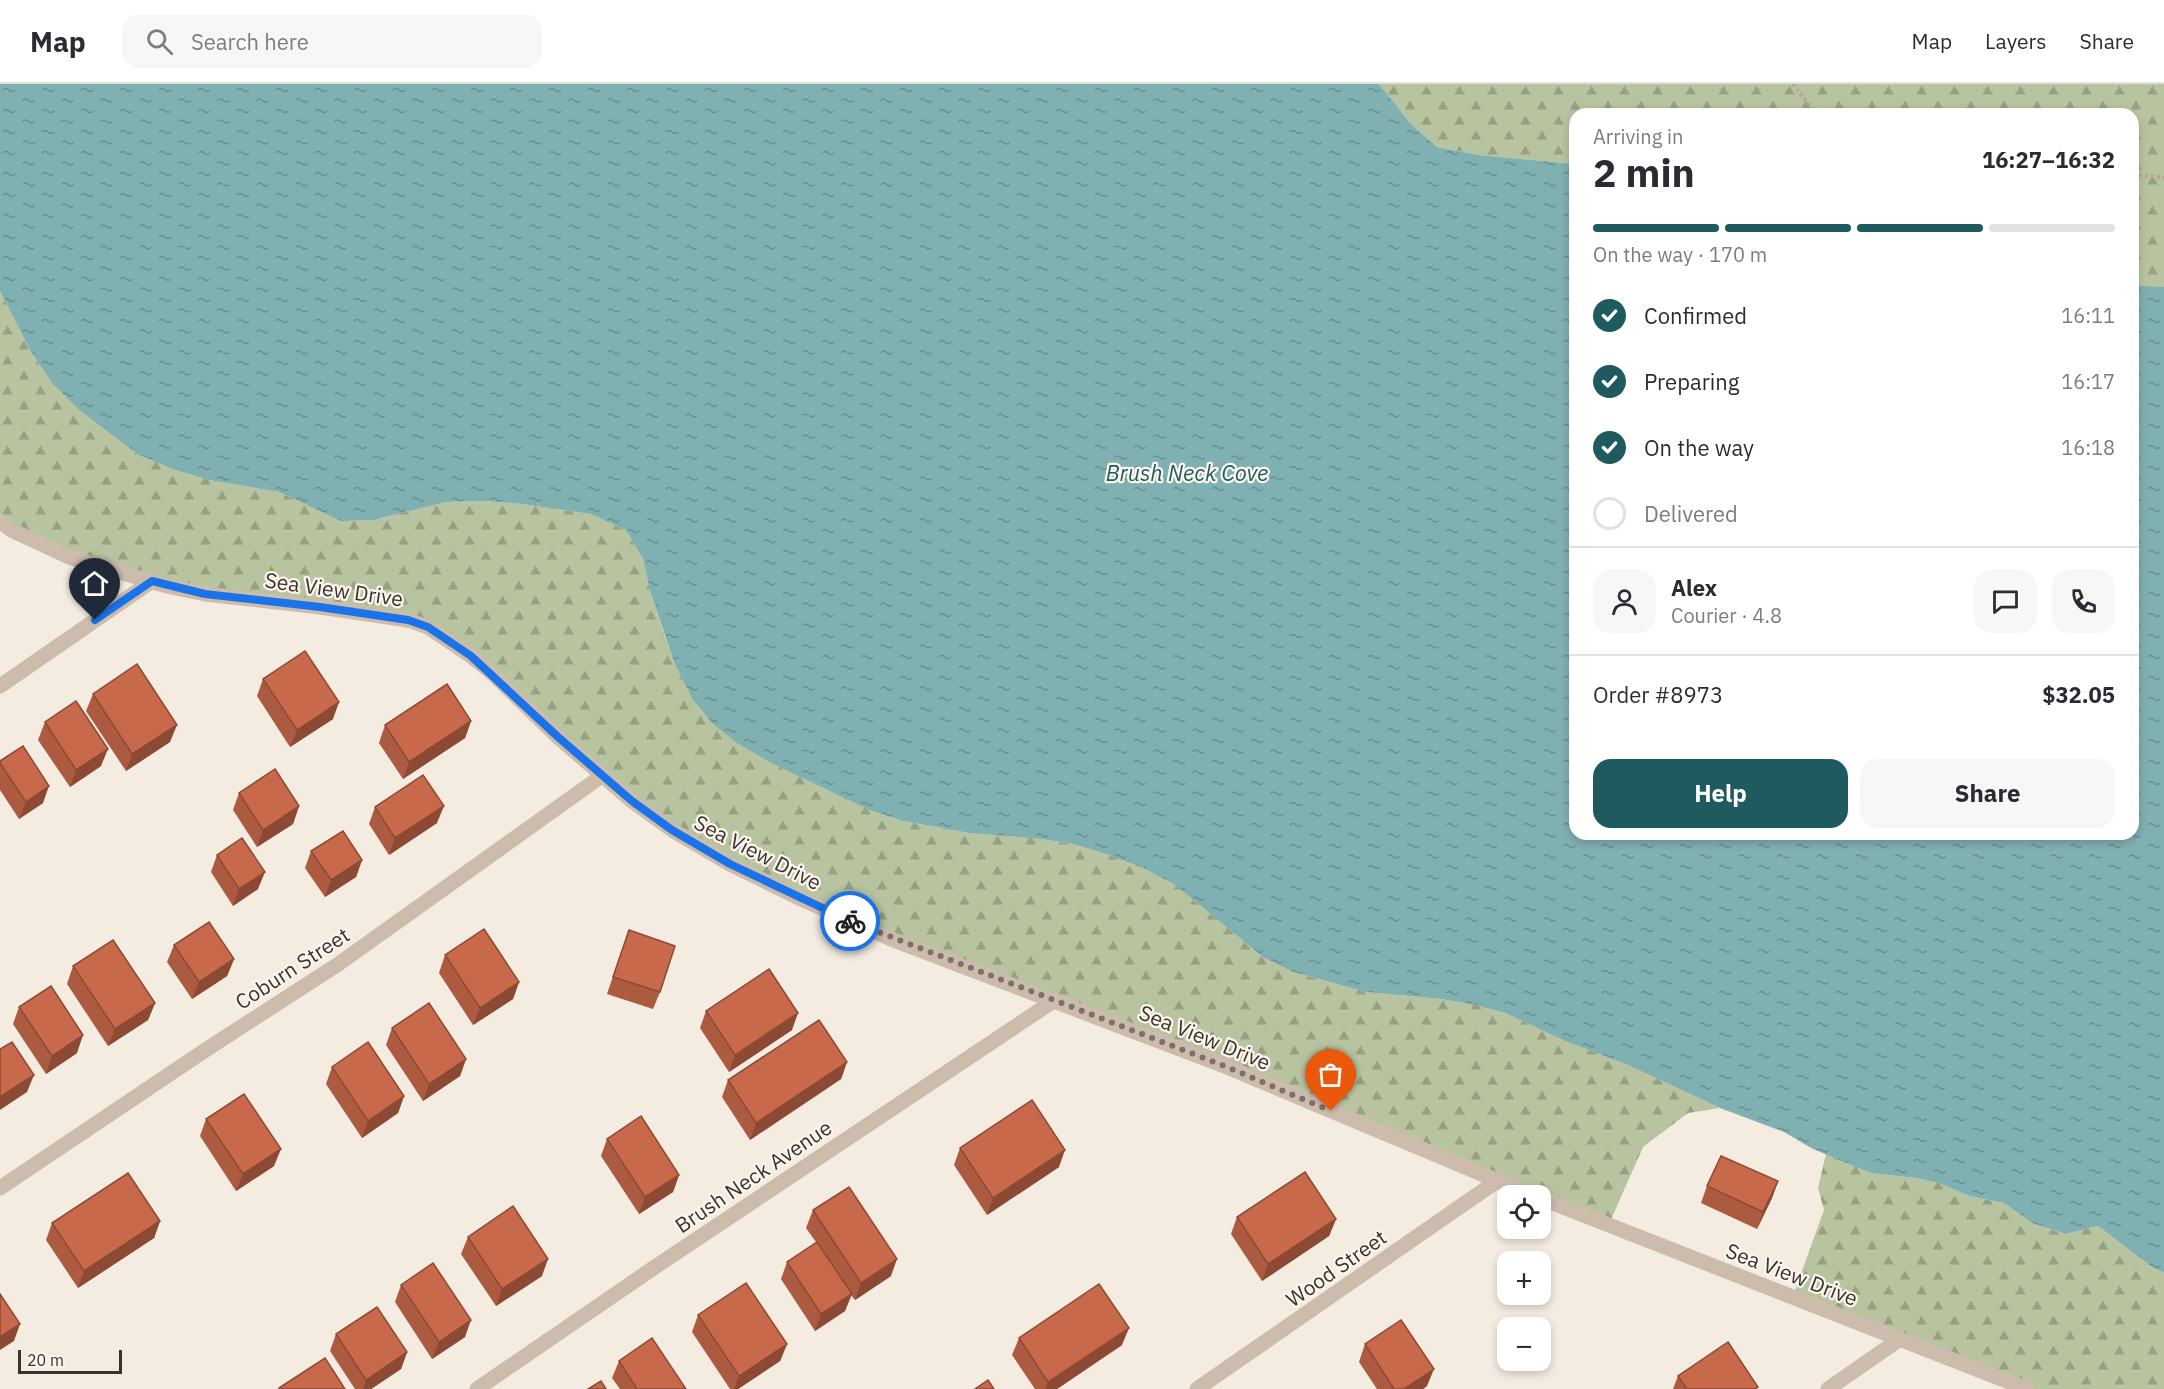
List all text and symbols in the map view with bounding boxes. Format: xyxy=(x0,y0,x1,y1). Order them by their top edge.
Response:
search box xyxy=(122,14,542,68)
text: Map xyxy=(30,23,86,60)
icon: search xyxy=(143,25,176,58)
text: Search here xyxy=(191,27,309,56)
text: Map xyxy=(1912,27,1952,55)
text: Layers xyxy=(1985,27,2047,55)
text: Share xyxy=(2080,27,2134,55)
text: Arriving in xyxy=(1593,123,1683,150)
text: 16:27–16:32 xyxy=(1982,145,2115,174)
text: 2 min xyxy=(1593,147,1695,198)
text: On the way · 170 m xyxy=(1593,241,1767,268)
icon: check xyxy=(1593,299,1626,332)
text: Confirmed xyxy=(1644,301,1747,330)
text: 16:11 xyxy=(2061,302,2115,329)
icon: check xyxy=(1593,365,1626,398)
text: Preparing xyxy=(1644,367,1739,396)
text: 16:17 xyxy=(2061,368,2115,395)
icon: check xyxy=(1593,431,1626,464)
text: On the way xyxy=(1644,433,1754,462)
text: 16:18 xyxy=(2061,434,2115,461)
water label: Brush Neck Cove xyxy=(1106,458,1268,487)
text: Delivered xyxy=(1644,499,1738,528)
pin xyxy=(69,558,120,620)
street label: Sea View Drive xyxy=(263,565,405,613)
icon: home xyxy=(78,567,111,600)
button: person xyxy=(1593,570,1656,633)
button: chat xyxy=(1974,570,2037,633)
button: phone xyxy=(2052,570,2115,633)
text: Alex xyxy=(1671,573,1717,602)
text: Courier · 4.8 xyxy=(1671,602,1782,629)
text: Order #8973 xyxy=(1593,680,1723,709)
text: $32.05 xyxy=(2042,680,2115,709)
button: Help xyxy=(1593,759,1848,828)
button: Share xyxy=(1860,759,2115,828)
street label: Sea View Drive xyxy=(690,808,826,896)
courier xyxy=(820,891,880,951)
icon: bike xyxy=(834,905,867,938)
street label: Coburn Street xyxy=(229,921,355,1015)
street label: Sea View Drive xyxy=(1135,998,1275,1076)
pin xyxy=(1305,1049,1356,1111)
icon: bag xyxy=(1314,1058,1347,1091)
street label: Brush Neck Avenue xyxy=(669,1113,837,1239)
map controls xyxy=(1497,1185,1551,1371)
button: locate xyxy=(1497,1185,1551,1239)
street label: Wood Street xyxy=(1280,1223,1392,1313)
street label: Sea View Drive xyxy=(1722,1236,1862,1312)
button: + xyxy=(1497,1251,1551,1305)
button: − xyxy=(1497,1317,1551,1371)
scale bar xyxy=(18,1347,122,1374)
text: 20 m xyxy=(27,1350,64,1370)

